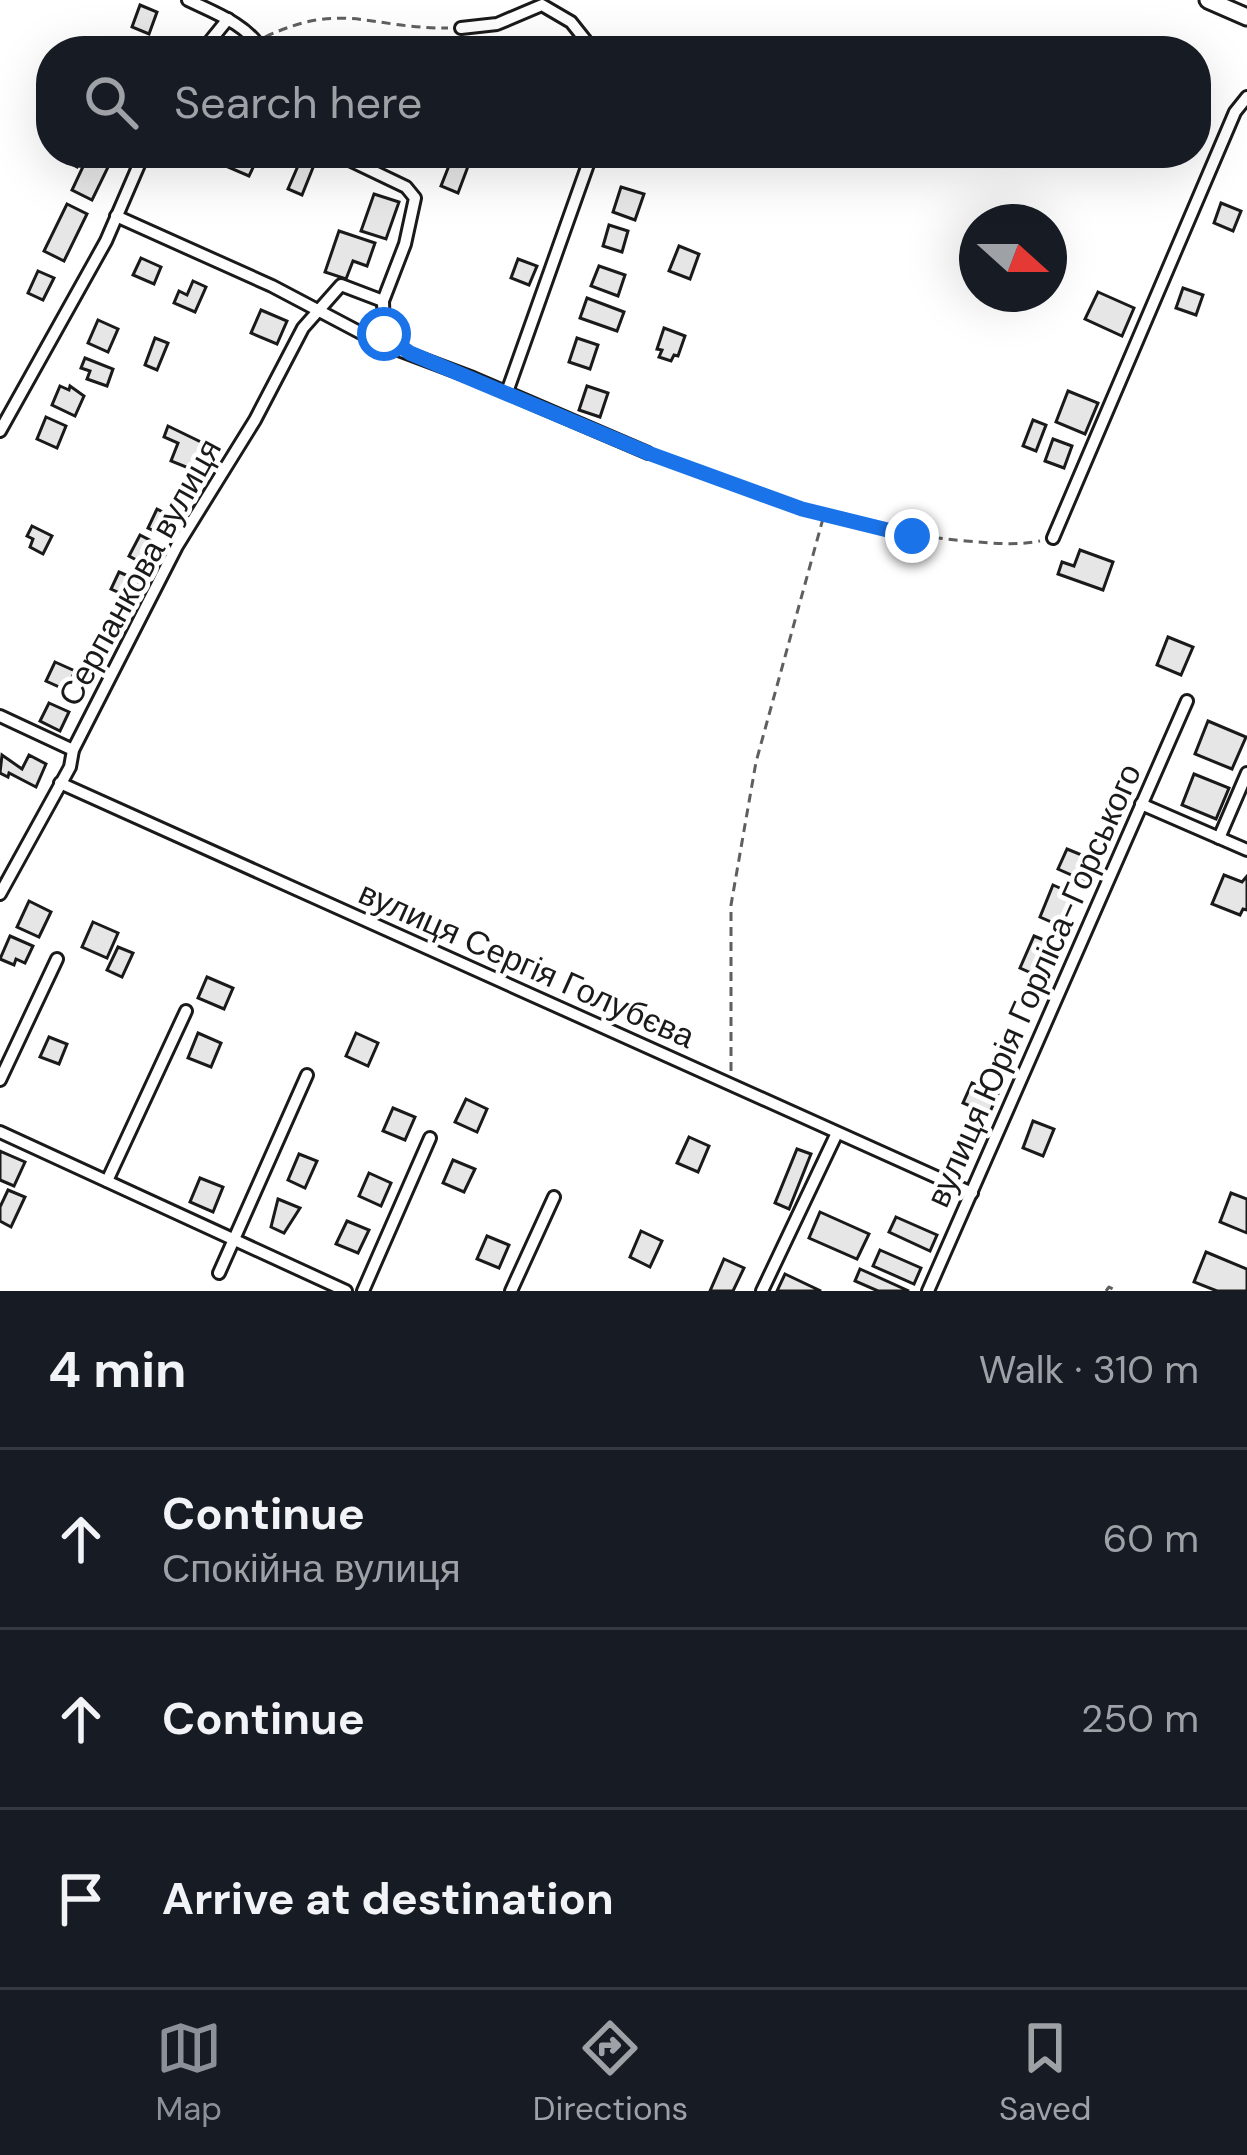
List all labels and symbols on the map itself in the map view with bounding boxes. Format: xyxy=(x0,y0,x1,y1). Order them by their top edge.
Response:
north arrow xyxy=(959,204,1067,312)
route start xyxy=(357,307,411,361)
street label: Серпанкова вулиця xyxy=(48,431,231,714)
route end xyxy=(885,509,939,563)
street label: вулиця Юрія Горліса-Горського xyxy=(916,757,1151,1214)
street label: вулиця Сергія Голубєва xyxy=(352,871,702,1058)

